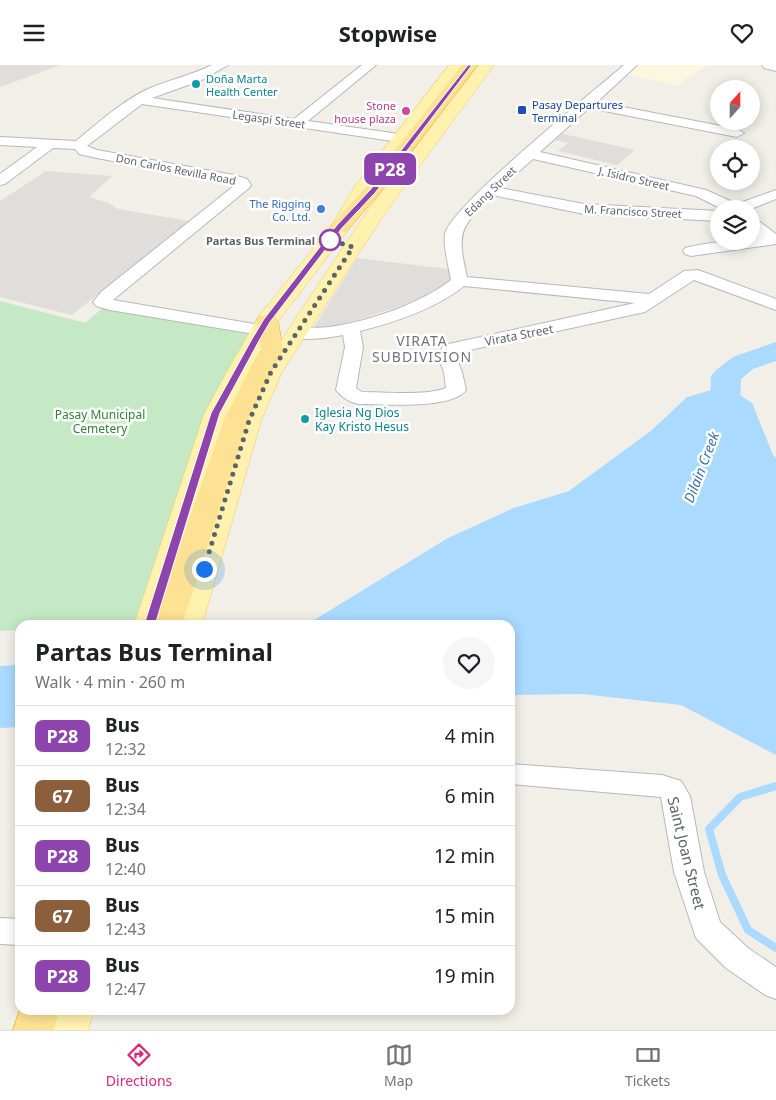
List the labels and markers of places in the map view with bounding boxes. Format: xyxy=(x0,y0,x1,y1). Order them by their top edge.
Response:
place label: Doña Marta Health Center xyxy=(206,71,278,99)
marker: Doña Marta Health Center xyxy=(190,78,202,90)
place label: Pasay Departures Terminal xyxy=(532,97,623,125)
place label: Stone house plaza xyxy=(334,98,396,126)
marker: Pasay Departures Terminal xyxy=(516,104,528,116)
marker: Stone house plaza xyxy=(400,105,412,117)
place label: The Rigging Co. Ltd. xyxy=(249,196,311,224)
marker: The Rigging Co. Ltd. xyxy=(315,203,327,215)
marker: Partas Bus Terminal xyxy=(319,229,341,251)
place label: Partas Bus Terminal xyxy=(206,233,315,248)
place label: Iglesia Ng Dios Kay Kristo Hesus xyxy=(315,404,409,435)
marker: Iglesia Ng Dios Kay Kristo Hesus xyxy=(299,413,311,425)

